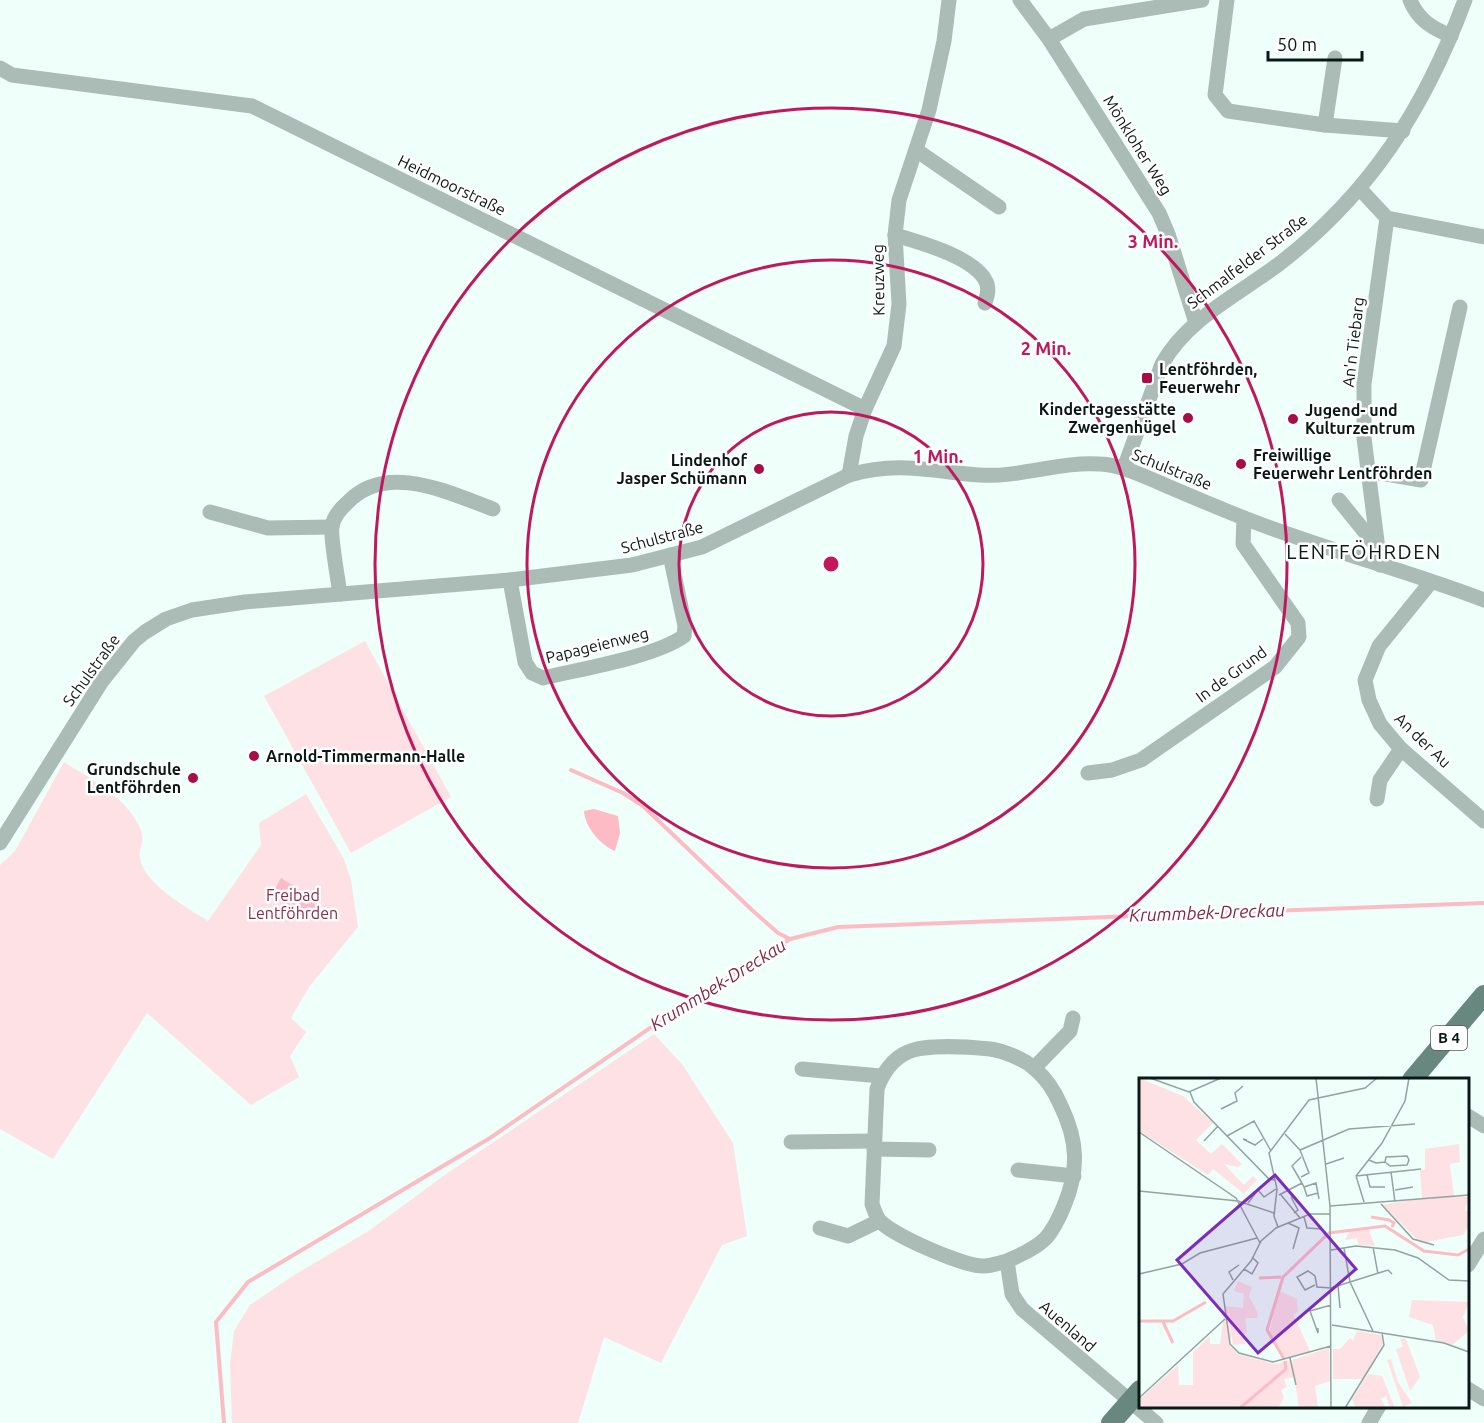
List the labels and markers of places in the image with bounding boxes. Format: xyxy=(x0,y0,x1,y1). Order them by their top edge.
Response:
place label: Lentföhrden, Feuerwehr xyxy=(1159,360,1257,396)
marker: Lentföhrden, Feuerwehr xyxy=(1140,371,1154,385)
place label: Kindertagesstätte Zwergenhügel xyxy=(1039,400,1176,436)
place label: Jugend- und Kulturzentrum xyxy=(1305,401,1415,437)
marker: Kindertagesstätte Zwergenhügel xyxy=(1181,411,1195,425)
marker: Jugend- und Kulturzentrum xyxy=(1286,412,1300,426)
place label: Freiwillige Feuerwehr Lentföhrden xyxy=(1253,446,1432,482)
place label: Lindenhof Jasper Schümann xyxy=(616,451,747,487)
marker: Freiwillige Feuerwehr Lentföhrden xyxy=(1234,457,1248,471)
marker: Lindenhof Jasper Schümann xyxy=(752,462,766,476)
centre of rings xyxy=(821,554,841,574)
place label: Arnold-Timmermann-Halle xyxy=(266,747,465,765)
marker: Arnold-Timmermann-Halle xyxy=(247,749,261,763)
place label: Grundschule Lentföhrden xyxy=(87,760,181,796)
marker: Grundschule Lentföhrden xyxy=(186,771,200,785)

